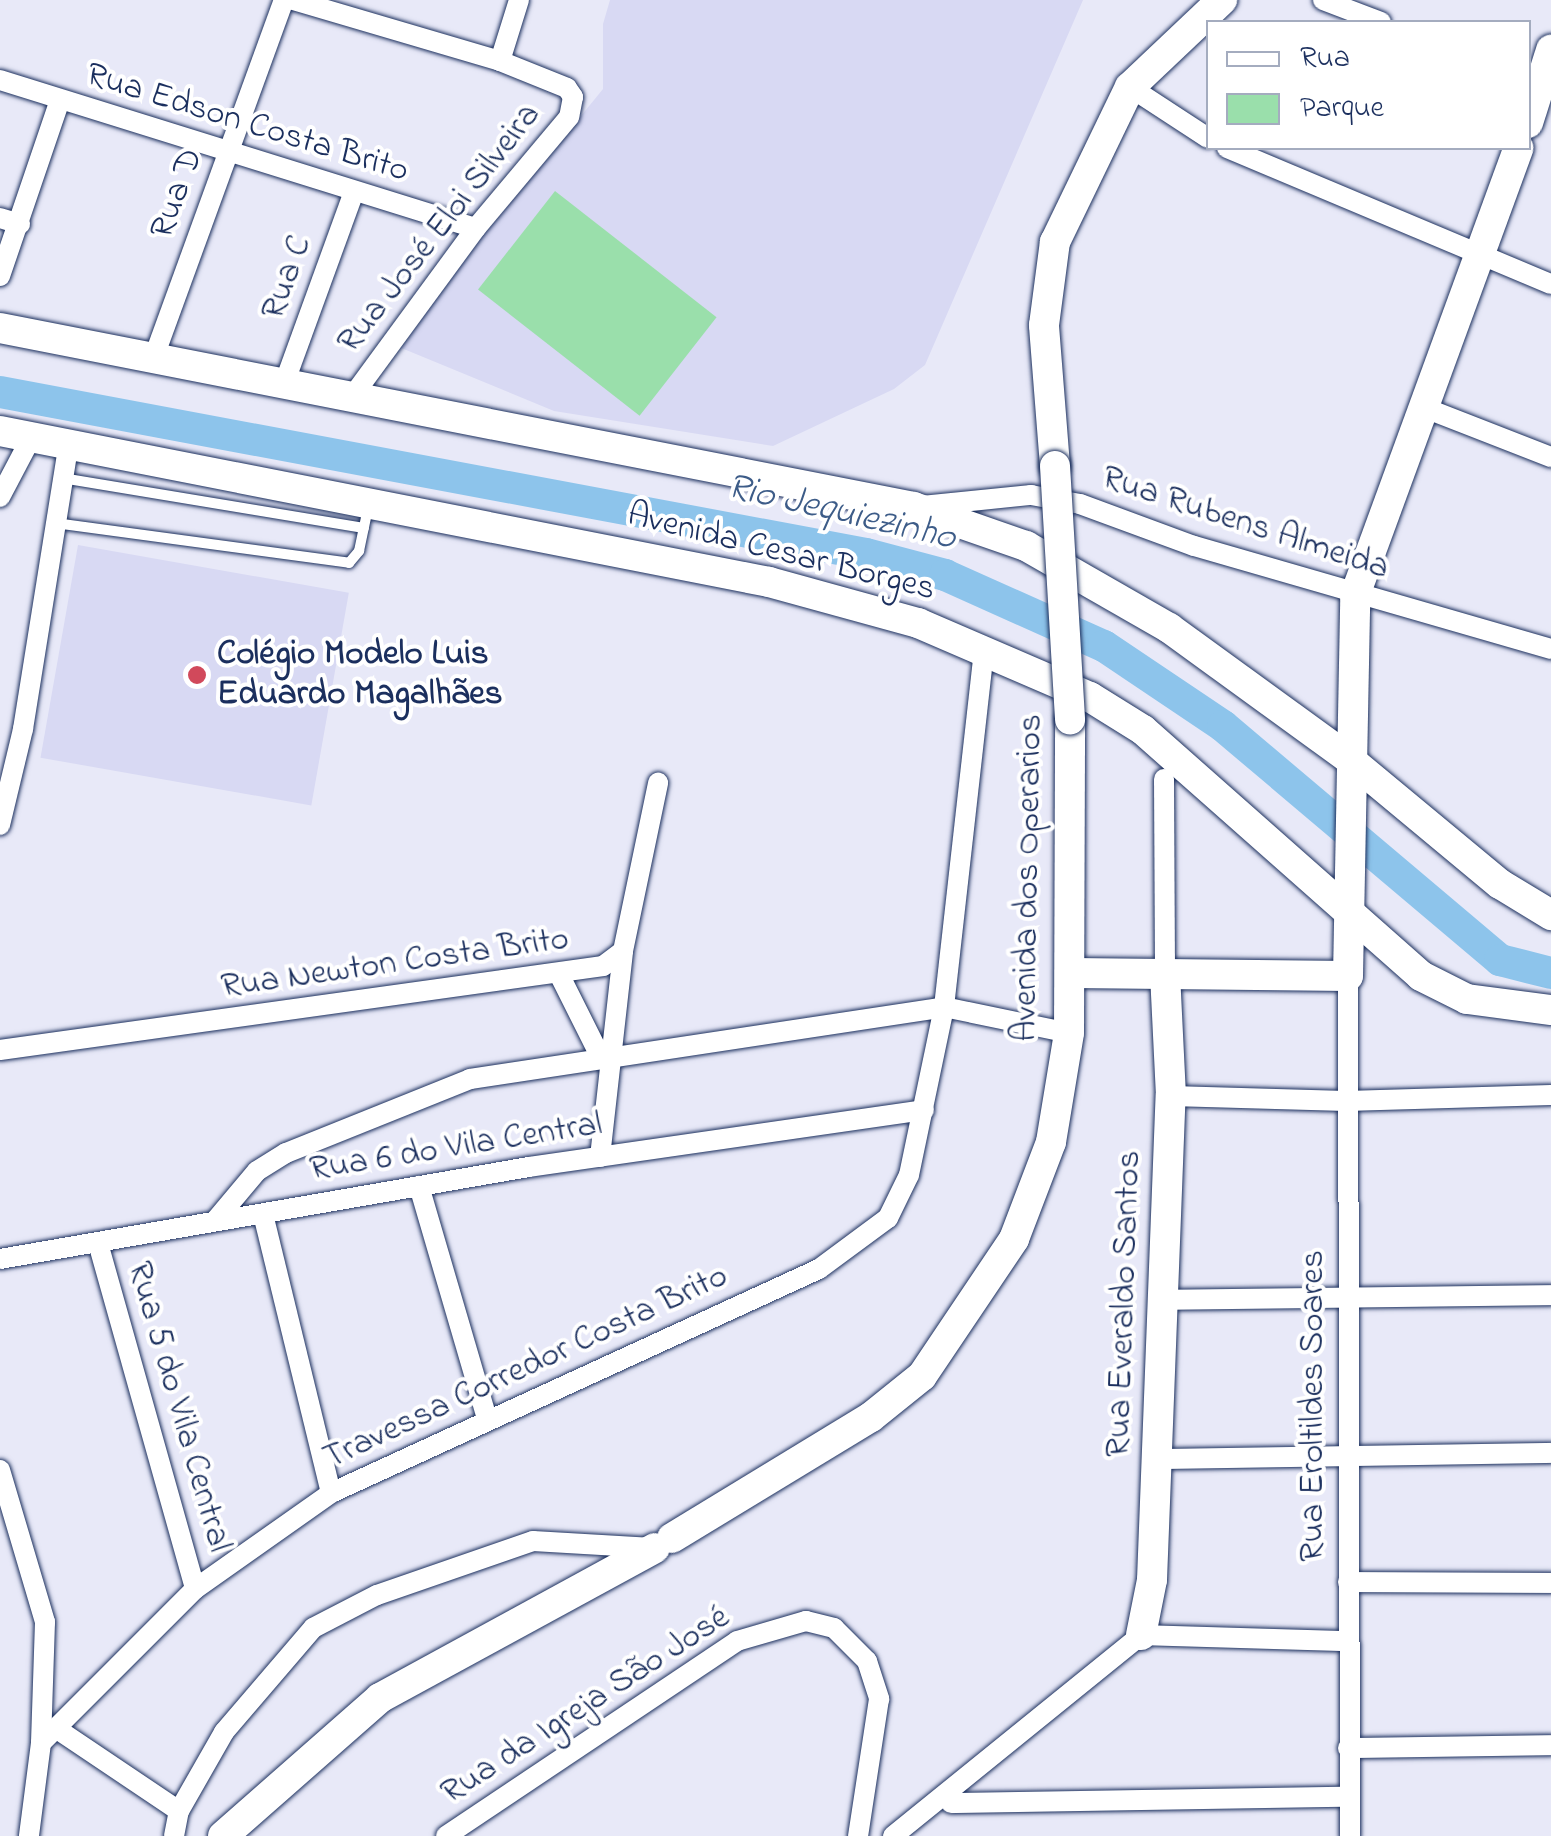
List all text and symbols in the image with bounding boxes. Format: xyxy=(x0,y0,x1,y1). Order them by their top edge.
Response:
legend xyxy=(1206,20,1531,150)
text: Rua xyxy=(1300,37,1350,81)
street label: Rua Edson Costa Brito xyxy=(81,55,413,193)
text: Parque xyxy=(1300,87,1384,131)
street label: Rua José Eloi Silveira xyxy=(329,96,551,362)
street label: Rua D xyxy=(142,143,214,245)
street label: Rua C xyxy=(254,230,322,326)
street label: Rua Rubens Almeida xyxy=(1096,458,1394,590)
water label: Rio Jequiezinho xyxy=(722,466,960,562)
street label: Avenida Cesar Borges xyxy=(623,494,939,612)
place label: Colégio Modelo Luis Eduardo Magalhães xyxy=(217,634,503,716)
marker: Colégio Modelo Luis Eduardo Magalhães xyxy=(186,664,208,686)
street label: Avenida dos Operarios xyxy=(1005,714,1053,1042)
street label: Rua Newton Costa Brito xyxy=(219,919,571,1009)
street label: Rua 6 do Vila Central xyxy=(307,1104,605,1192)
street label: Rua Everaldo Santos xyxy=(1099,1150,1151,1458)
street label: Rua Eroltildes Soares xyxy=(1293,1250,1335,1562)
street label: Travessa Corredor Costa Brito xyxy=(317,1256,735,1480)
street label: Rua 5 do Vila Central xyxy=(116,1257,240,1557)
street label: Rua da Igreja São José xyxy=(434,1597,738,1815)

